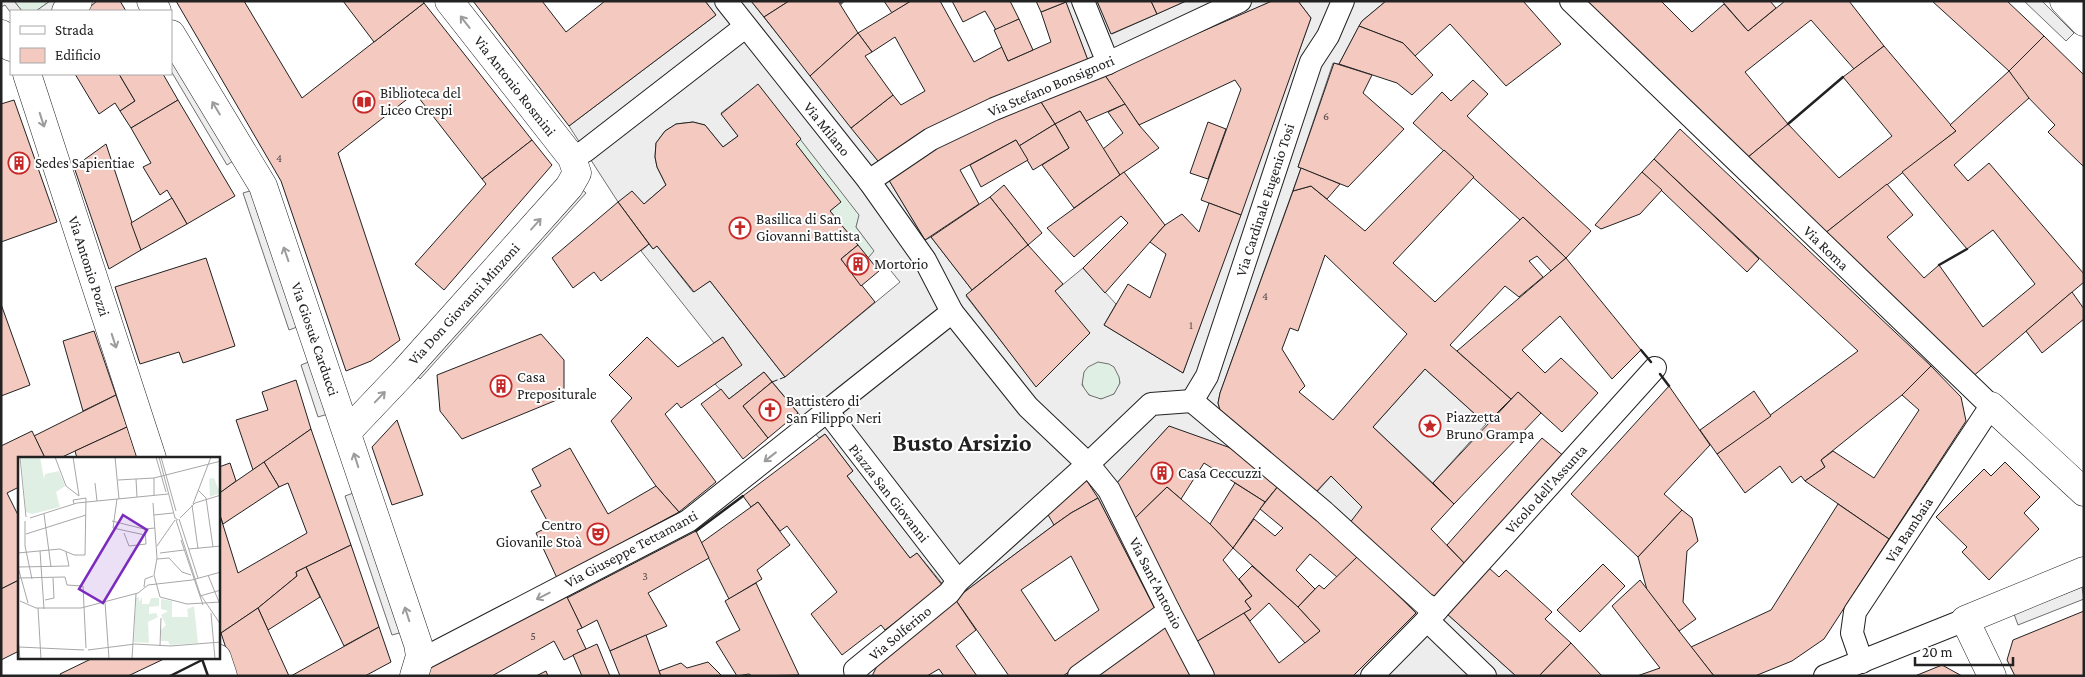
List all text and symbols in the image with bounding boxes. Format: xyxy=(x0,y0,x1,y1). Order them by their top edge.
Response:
legend xyxy=(10,10,172,75)
one-way arrow xyxy=(460,16,471,29)
text: Strada xyxy=(55,22,94,38)
street label: Via Antonio Rosmini xyxy=(471,33,559,139)
text: Edificio xyxy=(55,47,101,63)
street label: Via Stefano Bonsignori xyxy=(985,52,1117,121)
place label: Biblioteca del Liceo Crespi xyxy=(380,85,461,119)
library icon: Biblioteca del Liceo Crespi xyxy=(352,90,376,114)
street label: Via Milano xyxy=(800,99,854,159)
one-way arrow xyxy=(210,102,220,116)
house number: 6 xyxy=(1323,109,1329,123)
one-way arrow xyxy=(38,112,47,127)
street label: Via Cardinale Eugenio Tosi xyxy=(1233,122,1298,279)
building icon: Sedes Sapientiae xyxy=(7,151,31,175)
house number: 4 xyxy=(276,151,282,165)
place label: Sedes Sapientiae xyxy=(35,155,135,172)
place label: Basilica di San Giovanni Battista xyxy=(756,211,860,244)
street label: Via Antonio Pozzi xyxy=(65,214,113,318)
church icon: Basilica di San Giovanni Battista xyxy=(728,216,752,240)
one-way arrow xyxy=(530,218,542,231)
street label: Via Roma xyxy=(1800,223,1852,273)
street label: Via Don Giovanni Minzoni xyxy=(405,240,523,368)
one-way arrow xyxy=(280,246,290,262)
building icon: Mortorio xyxy=(846,252,870,276)
place label: Mortorio xyxy=(874,256,928,272)
street label: Via Giosuè Carducci xyxy=(288,280,342,398)
house number: 4 xyxy=(1262,289,1268,303)
house number: 1 xyxy=(1189,318,1193,332)
one-way arrow xyxy=(109,333,119,349)
place label: Casa Prepositurale xyxy=(517,369,597,403)
building icon: Casa Prepositurale xyxy=(489,374,513,398)
one-way arrow xyxy=(374,390,386,403)
place label: Battistero di San Filippo Neri xyxy=(786,393,882,427)
church icon: Battistero di San Filippo Neri xyxy=(758,398,782,422)
place label: Piazzetta Bruno Grampa xyxy=(1446,409,1534,443)
place icon: Piazzetta Bruno Grampa xyxy=(1418,414,1442,438)
district label: Busto Arsizio xyxy=(892,429,1032,456)
street label: Piazza San Giovanni xyxy=(846,441,932,545)
street label: Vicolo dell'Assunta xyxy=(1502,441,1590,537)
one-way arrow xyxy=(764,451,777,462)
one-way arrow xyxy=(351,453,360,469)
inset map xyxy=(18,457,220,660)
building icon: Casa Ceccuzzi xyxy=(1150,461,1174,485)
place label: Casa Ceccuzzi xyxy=(1178,465,1262,481)
street label: Via Bambaia xyxy=(1882,494,1936,566)
street label: Via Giuseppe Tettamanti xyxy=(562,507,701,592)
place label: Centro Giovanile Stoà xyxy=(496,517,582,550)
theatre icon: Centro Giovanile Stoà xyxy=(586,522,610,546)
street label: Via Sant'Antonio xyxy=(1126,535,1186,631)
house number: 3 xyxy=(642,569,648,583)
one-way arrow xyxy=(536,592,551,601)
street label: Via Solferino xyxy=(866,602,934,664)
one-way arrow xyxy=(402,607,412,623)
house number: 5 xyxy=(530,629,536,643)
scale bar xyxy=(1915,634,2012,666)
text: 20 m xyxy=(1922,644,1953,660)

